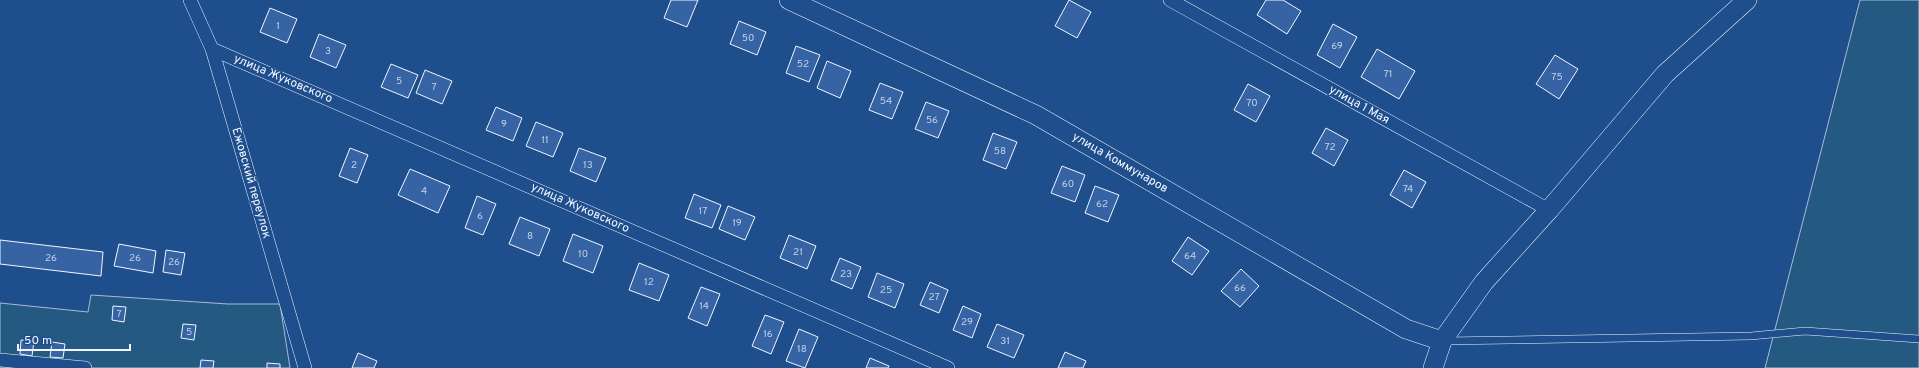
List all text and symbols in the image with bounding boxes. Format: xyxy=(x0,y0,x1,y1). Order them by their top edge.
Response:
house number: 1 xyxy=(276,20,280,33)
house number: 50 xyxy=(742,32,754,45)
house number: 69 xyxy=(1331,40,1343,53)
house number: 3 xyxy=(325,45,331,58)
street label: улица Жуковского xyxy=(231,51,335,107)
house number: 52 xyxy=(797,58,809,71)
house number: 71 xyxy=(1383,68,1393,81)
house number: 75 xyxy=(1551,71,1563,84)
house number: 5 xyxy=(396,75,402,88)
house number: 7 xyxy=(431,81,437,94)
street label: улица 1 Мая xyxy=(1326,82,1392,128)
house number: 54 xyxy=(880,95,892,108)
house number: 70 xyxy=(1246,97,1258,110)
house number: 56 xyxy=(926,114,938,127)
house number: 9 xyxy=(501,118,507,131)
street label: Ежовский переулок xyxy=(227,126,275,241)
street label: улица Коммунаров xyxy=(1069,129,1171,197)
house number: 11 xyxy=(541,134,549,147)
house number: 72 xyxy=(1324,141,1336,154)
house number: 58 xyxy=(994,145,1006,158)
house number: 2 xyxy=(351,159,357,172)
house number: 13 xyxy=(583,159,593,172)
house number: 60 xyxy=(1062,178,1074,191)
street label: улица Жуковского xyxy=(528,179,632,237)
house number: 74 xyxy=(1403,183,1413,196)
house number: 4 xyxy=(421,185,427,198)
house number: 62 xyxy=(1096,198,1108,211)
house number: 17 xyxy=(699,205,707,218)
house number: 6 xyxy=(477,210,483,223)
house number: 19 xyxy=(732,217,742,230)
house number: 8 xyxy=(527,230,533,243)
house number: 21 xyxy=(793,246,803,259)
house number: 10 xyxy=(578,248,588,261)
house number: 64 xyxy=(1184,250,1196,263)
house number: 26 xyxy=(45,252,57,265)
house number: 26 xyxy=(129,252,141,265)
house number: 26 xyxy=(168,256,180,269)
house number: 23 xyxy=(840,268,852,281)
house number: 12 xyxy=(644,276,654,289)
house number: 66 xyxy=(1234,282,1246,295)
house number: 25 xyxy=(880,284,892,297)
house number: 27 xyxy=(928,291,940,304)
house number: 14 xyxy=(699,300,709,313)
house number: 7 xyxy=(116,308,122,321)
house number: 29 xyxy=(961,316,973,329)
scale bar xyxy=(18,326,130,352)
house number: 5 xyxy=(186,326,192,339)
house number: 16 xyxy=(763,328,773,341)
text: 50 m xyxy=(24,333,52,349)
house number: 31 xyxy=(1000,335,1010,348)
house number: 18 xyxy=(797,343,807,356)

